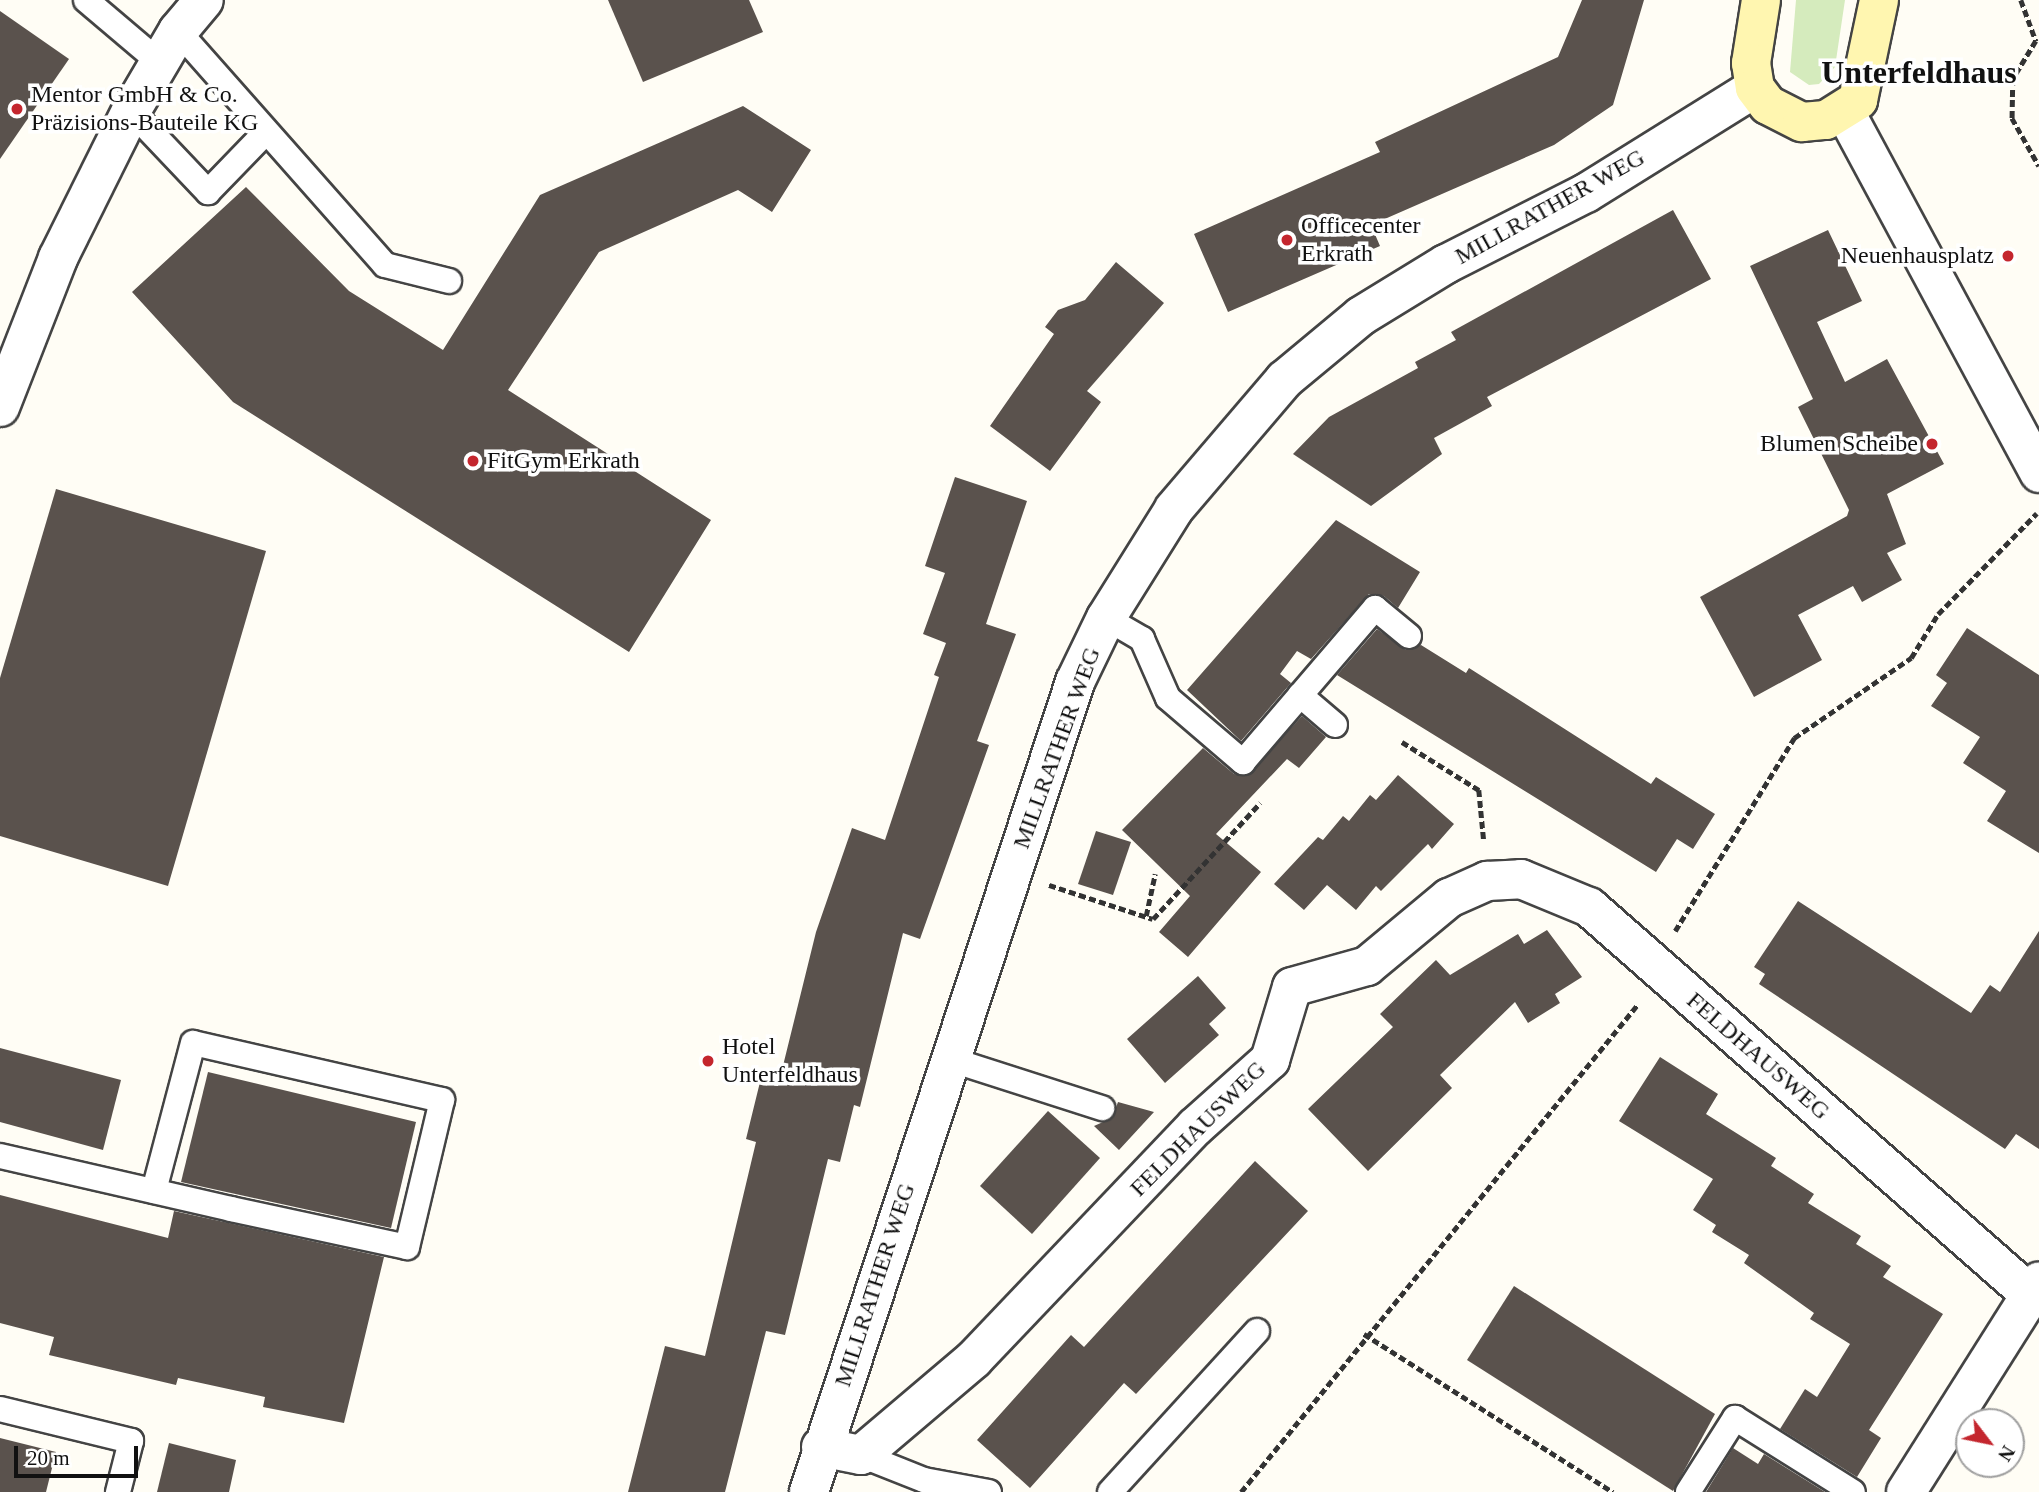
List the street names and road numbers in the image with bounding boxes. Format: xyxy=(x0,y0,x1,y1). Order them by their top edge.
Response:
street label: MILLRATHER WEG xyxy=(1450,143,1650,271)
street label: MILLRATHER WEG xyxy=(1007,643,1107,853)
street label: FELDHAUSWEG xyxy=(1681,986,1835,1126)
street label: FELDHAUSWEG xyxy=(1124,1055,1272,1203)
street label: MILLRATHER WEG xyxy=(828,1179,922,1391)

